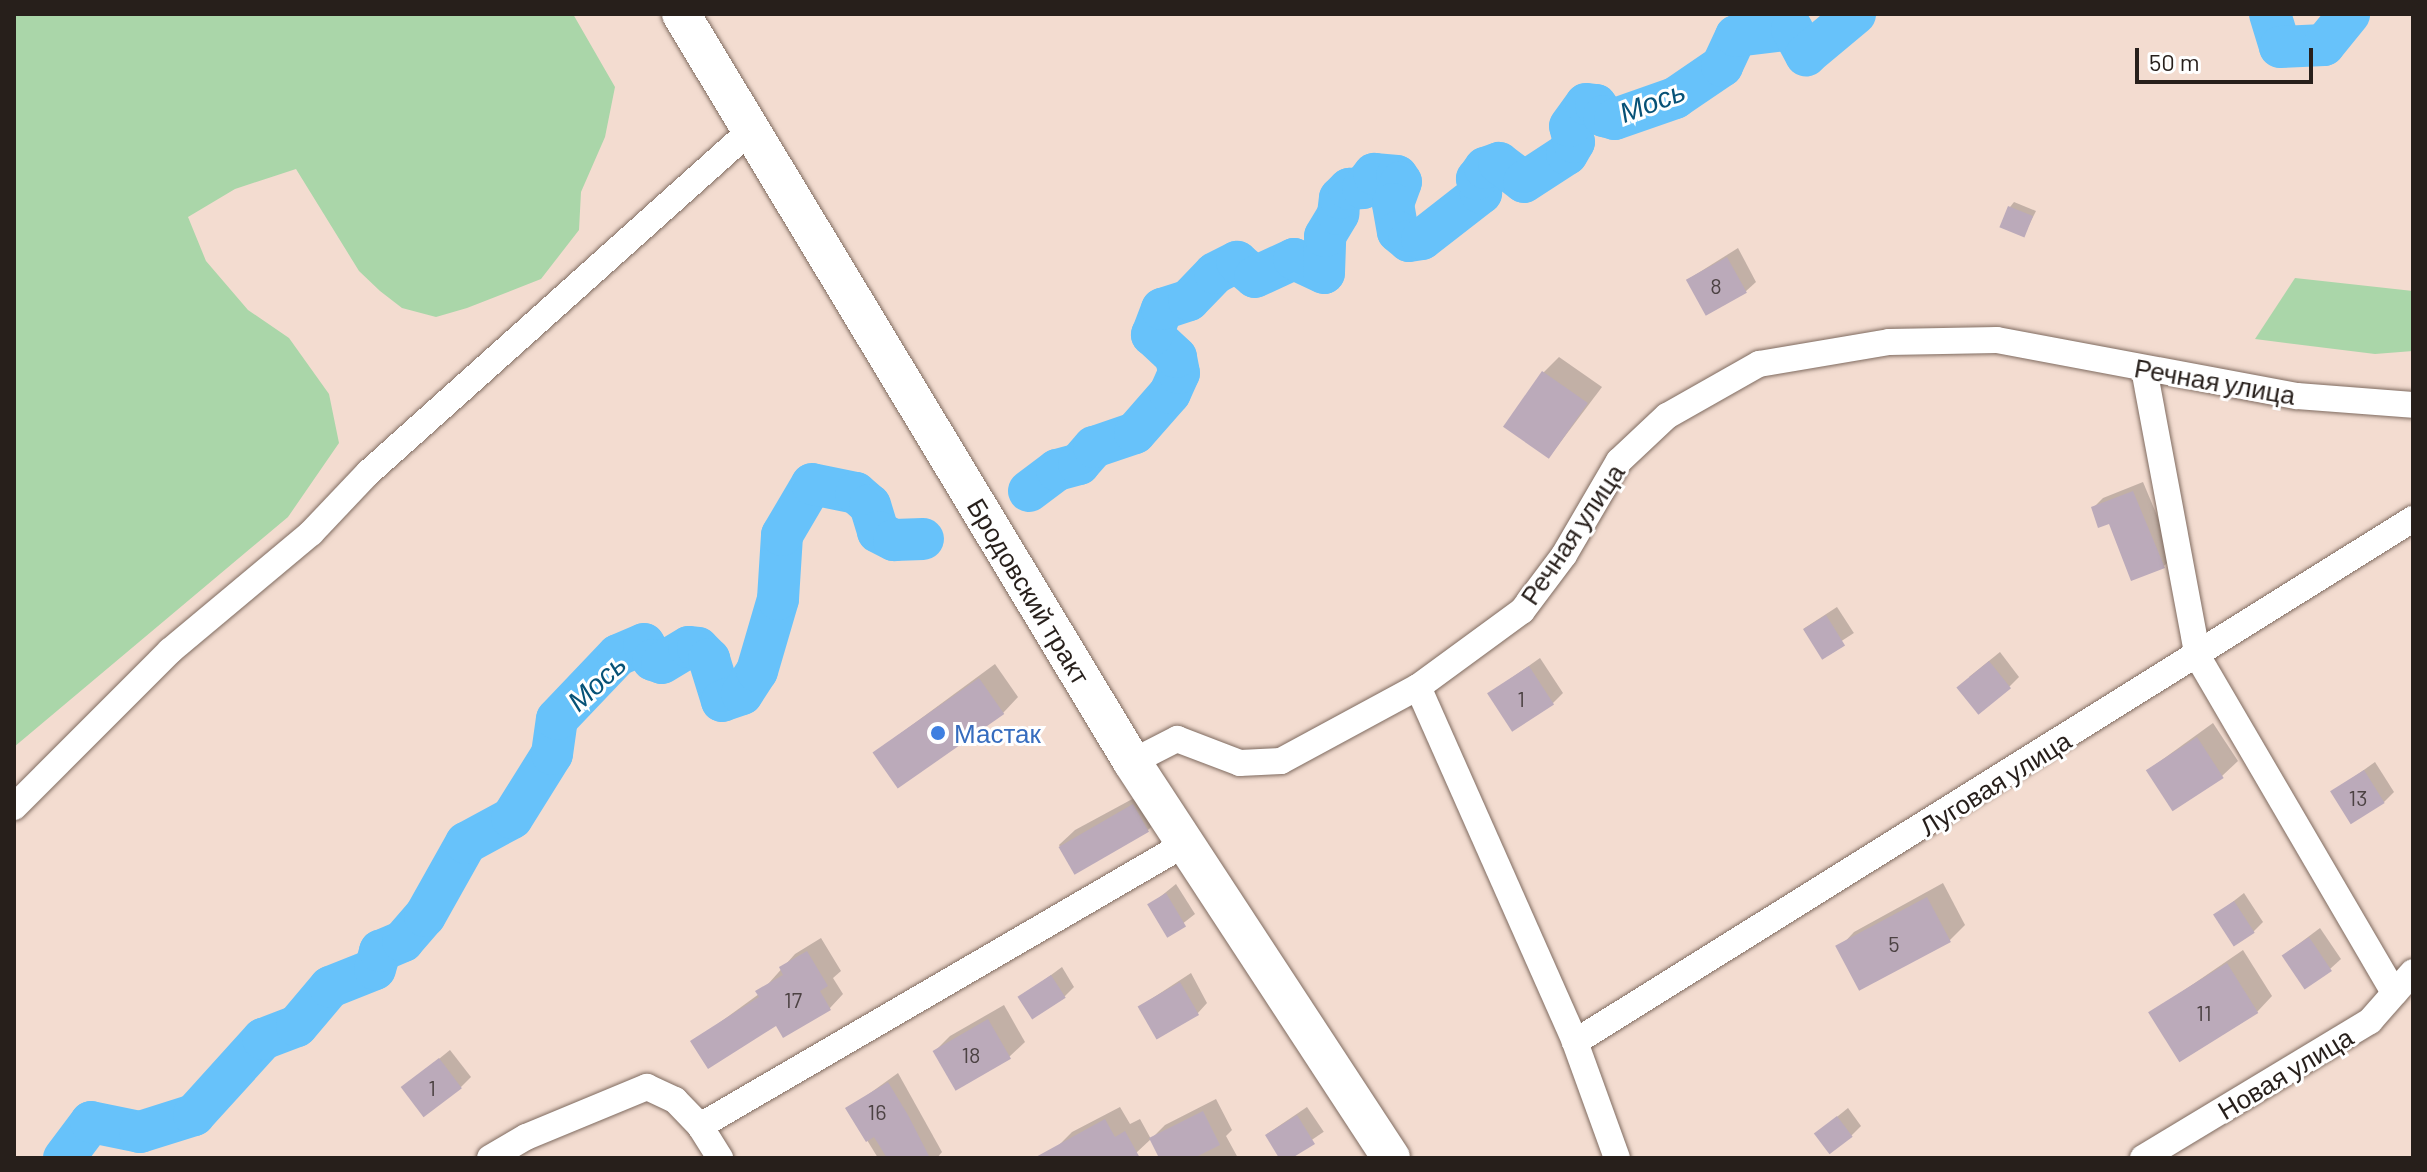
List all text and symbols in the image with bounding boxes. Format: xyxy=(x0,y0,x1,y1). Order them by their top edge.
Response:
scale bar xyxy=(2139,32,2317,82)
text: 50 m xyxy=(2149,47,2200,76)
water label: Мось xyxy=(1614,73,1690,129)
house number: 8 xyxy=(1710,273,1722,299)
street label: Речная улица xyxy=(2132,351,2298,411)
street label: Речная улица xyxy=(1514,458,1630,610)
street label: Бродовский тракт xyxy=(961,492,1097,690)
water label: Мось xyxy=(560,647,632,717)
house number: 1 xyxy=(1517,686,1525,712)
place label: Мастак xyxy=(954,717,1041,749)
marker: Мастак xyxy=(929,724,947,742)
street label: Луговая улица xyxy=(1914,724,2076,842)
house number: 13 xyxy=(2348,785,2368,811)
house number: 5 xyxy=(1888,931,1900,957)
house number: 17 xyxy=(784,987,802,1013)
house number: 11 xyxy=(2196,1000,2212,1026)
street label: Новая улица xyxy=(2212,1020,2358,1126)
house number: 18 xyxy=(961,1042,981,1068)
house number: 1 xyxy=(428,1075,436,1101)
house number: 16 xyxy=(867,1099,887,1125)

